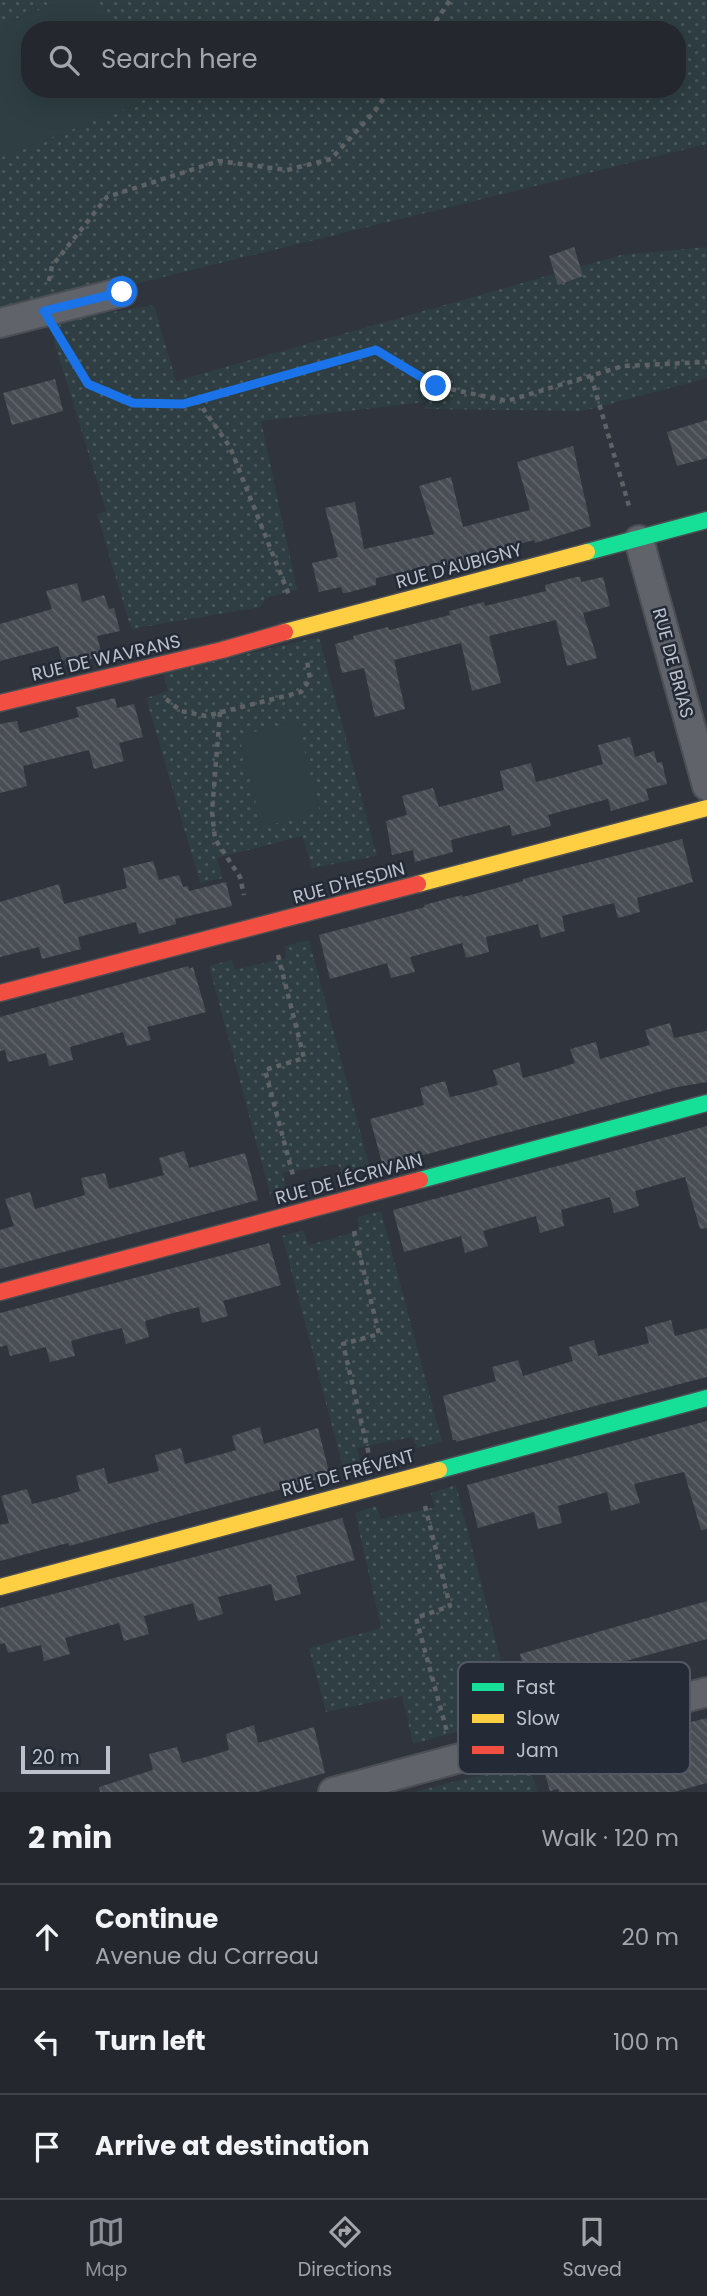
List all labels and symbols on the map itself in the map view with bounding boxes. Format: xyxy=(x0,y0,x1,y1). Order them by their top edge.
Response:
route start xyxy=(106,276,137,307)
route end xyxy=(420,370,451,401)
street label: RUE D'AUBIGNY xyxy=(393,537,525,594)
street label: RUE DE BRIAS xyxy=(647,605,700,721)
street label: RUE DE WAVRANS xyxy=(29,628,183,687)
street label: RUE D'HESDIN xyxy=(290,856,408,909)
street label: RUE DE LÉCRIVAIN xyxy=(272,1147,425,1210)
street label: RUE DE FRÉVENT xyxy=(278,1443,417,1502)
legend xyxy=(458,1662,690,1774)
text: Fast xyxy=(516,1674,555,1701)
text: Slow xyxy=(516,1705,560,1732)
text: Jam xyxy=(516,1737,558,1764)
scale bar xyxy=(21,1743,110,1775)

